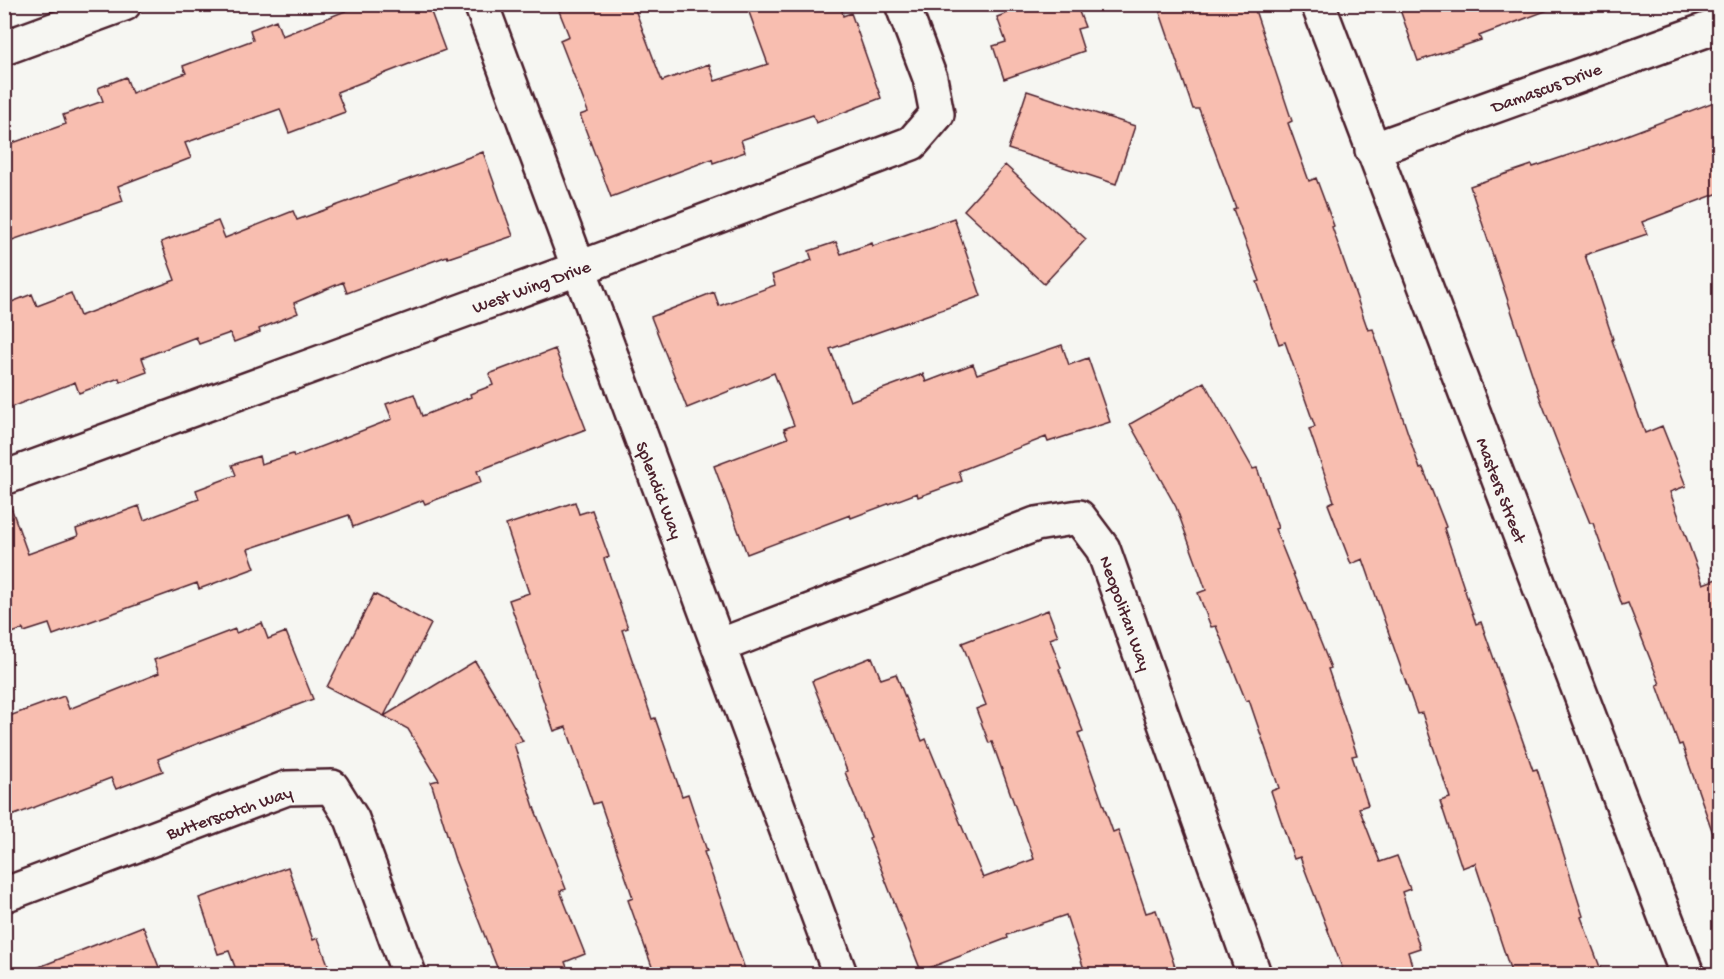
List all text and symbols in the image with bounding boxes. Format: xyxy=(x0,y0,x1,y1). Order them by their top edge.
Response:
street label: Damascus Drive xyxy=(1488,59,1606,119)
street label: West Wing Drive xyxy=(470,257,595,319)
street label: Masters Street xyxy=(1470,435,1530,548)
street label: Splendid Way xyxy=(630,439,686,543)
street label: Neopolitan Way xyxy=(1093,554,1154,674)
street label: Butterscotch Way xyxy=(163,783,296,846)

